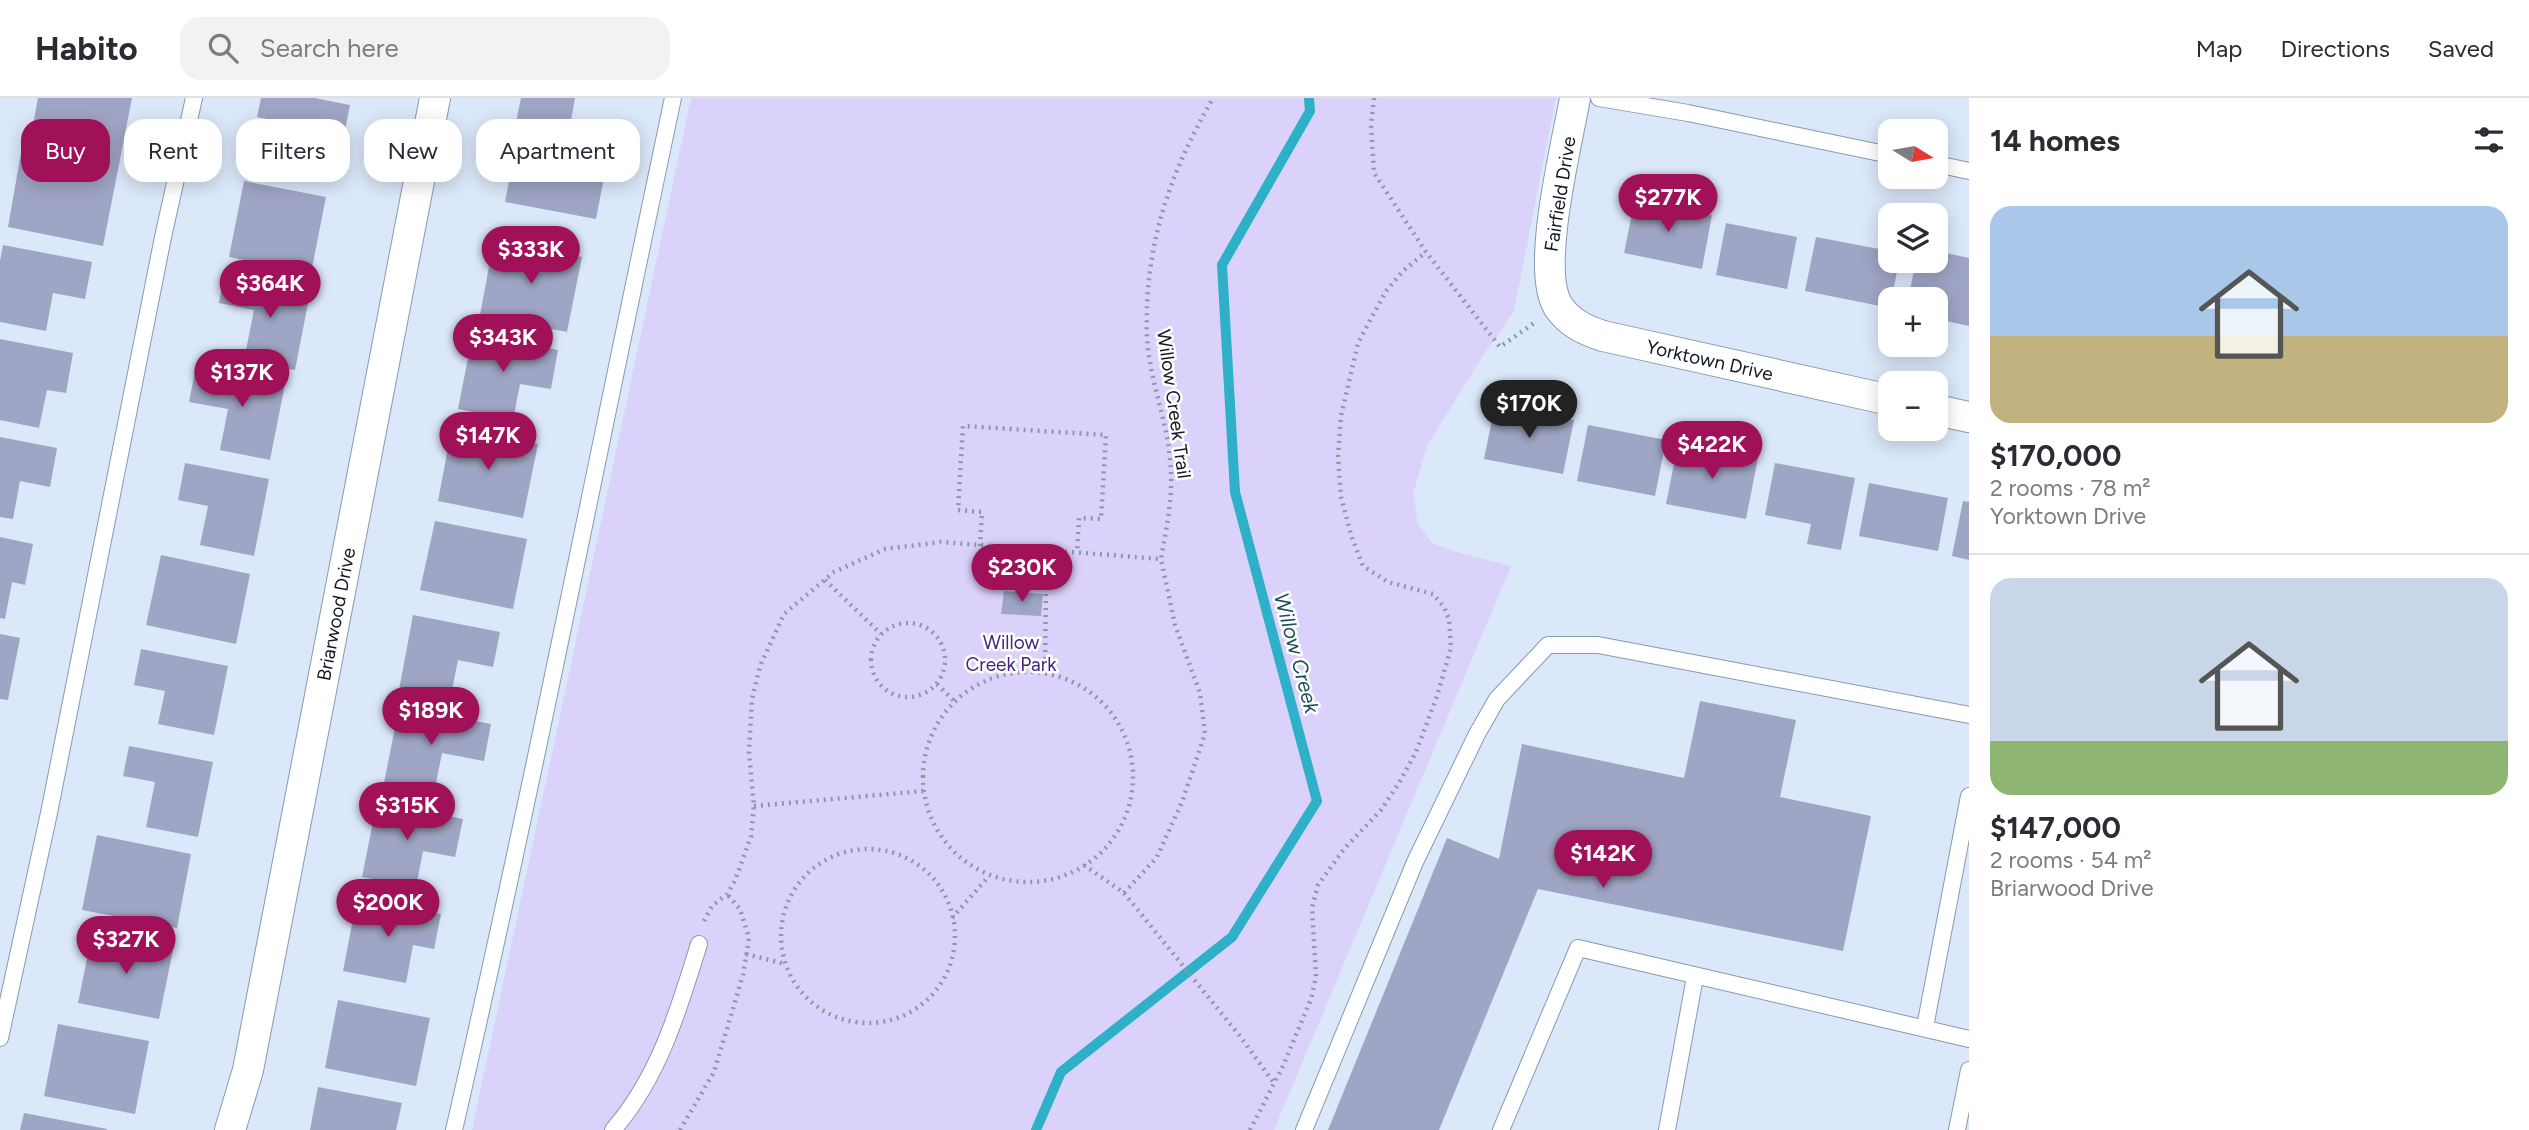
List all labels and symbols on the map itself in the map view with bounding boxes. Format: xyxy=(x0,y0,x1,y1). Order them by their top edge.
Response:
north arrow xyxy=(1878,119,1948,189)
street label: Fairfield Drive xyxy=(1540,135,1580,253)
pin: $277K xyxy=(1619,174,1717,234)
pin: $333K xyxy=(482,226,580,286)
pin: $364K xyxy=(221,260,319,320)
pin: $343K xyxy=(454,314,552,374)
street label: Willow Creek Trail xyxy=(1152,328,1196,480)
street label: Yorktown Drive xyxy=(1644,335,1775,385)
pin: $137K xyxy=(193,350,291,409)
pin: $170K xyxy=(1480,380,1578,440)
pin: $147K xyxy=(439,412,537,472)
pin: $422K xyxy=(1663,422,1761,481)
street label: Briarwood Drive xyxy=(312,545,360,683)
pin: $230K xyxy=(973,545,1071,604)
water label: Willow Creek xyxy=(1269,590,1325,717)
park label: Willow Creek Park xyxy=(966,631,1057,676)
pin: $189K xyxy=(382,688,480,747)
pin: $315K xyxy=(358,782,456,842)
pin: $142K xyxy=(1554,830,1652,890)
pin: $200K xyxy=(339,880,437,939)
pin: $327K xyxy=(77,916,175,976)

